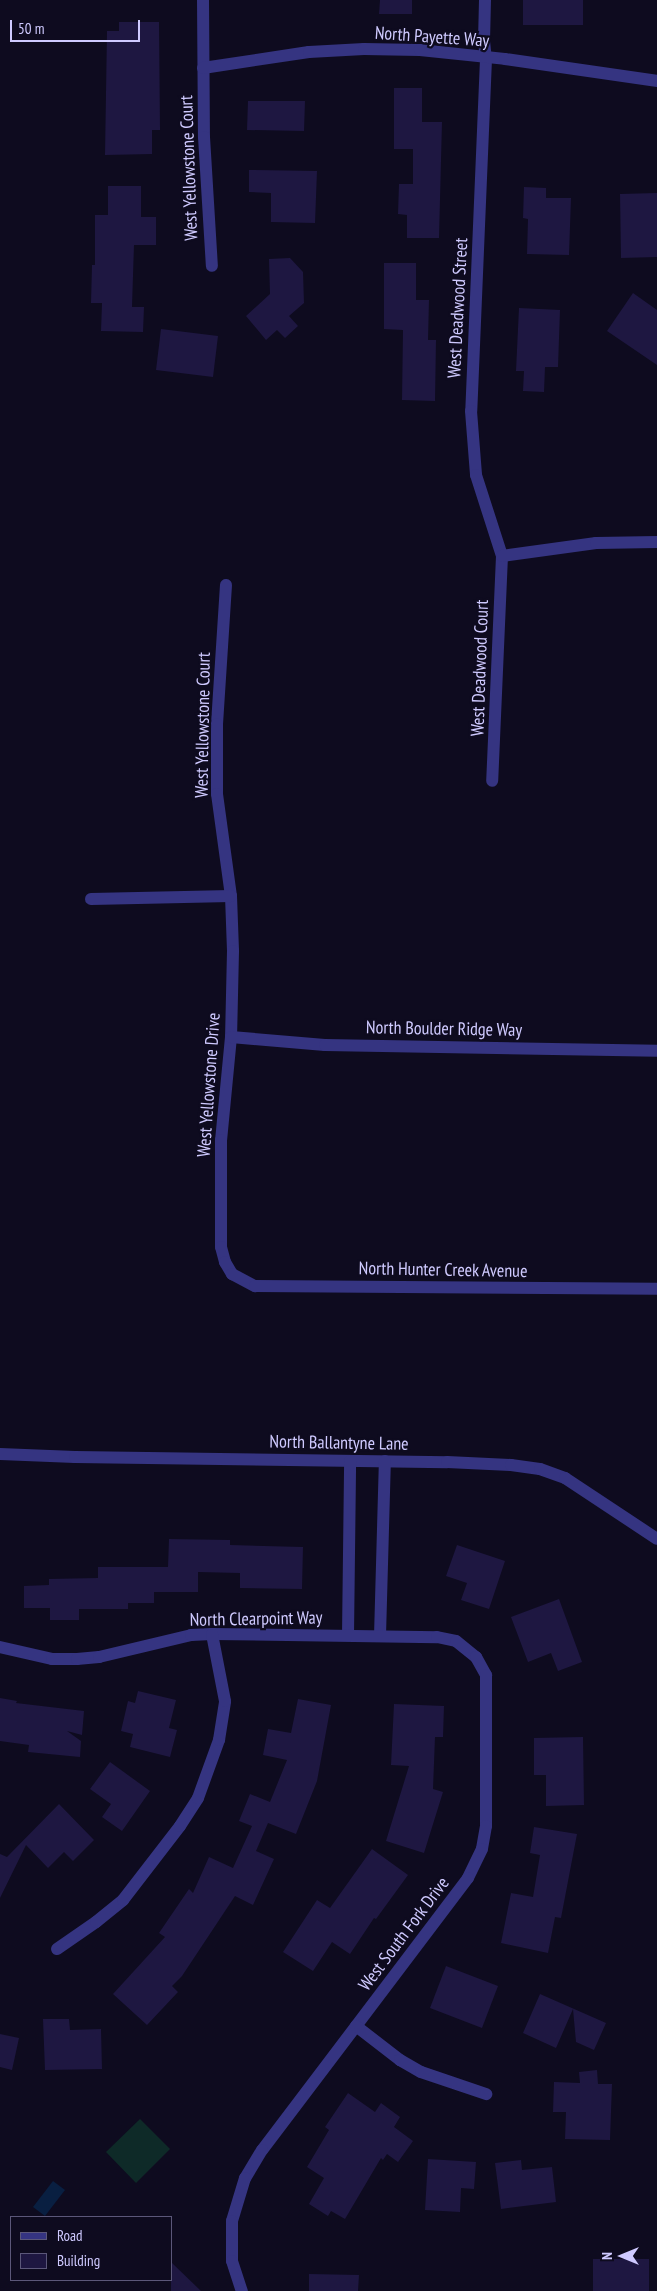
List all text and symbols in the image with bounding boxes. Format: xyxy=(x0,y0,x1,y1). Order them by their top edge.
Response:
scale bar xyxy=(12,10,142,42)
text: 50 m xyxy=(18,19,44,38)
street label: North Payette Way xyxy=(374,22,490,52)
street label: West Yellowstone Court xyxy=(176,95,202,241)
street label: West Deadwood Street xyxy=(444,237,472,379)
street label: West Deadwood Court xyxy=(467,599,493,737)
street label: West Yellowstone Court xyxy=(191,652,215,798)
street label: West Yellowstone Drive xyxy=(193,1012,225,1158)
street label: North Boulder Ridge Way xyxy=(366,1017,522,1041)
street label: North Hunter Creek Avenue xyxy=(358,1258,528,1282)
street label: North Ballantyne Lane xyxy=(269,1431,409,1455)
street label: North Clearpoint Way xyxy=(189,1607,323,1631)
street label: West South Fork Drive xyxy=(354,1873,454,1995)
legend xyxy=(10,2216,172,2281)
text: Road xyxy=(57,2226,83,2245)
north arrow xyxy=(597,2231,647,2281)
text: Building xyxy=(57,2251,100,2270)
text: N xyxy=(598,2252,616,2260)

